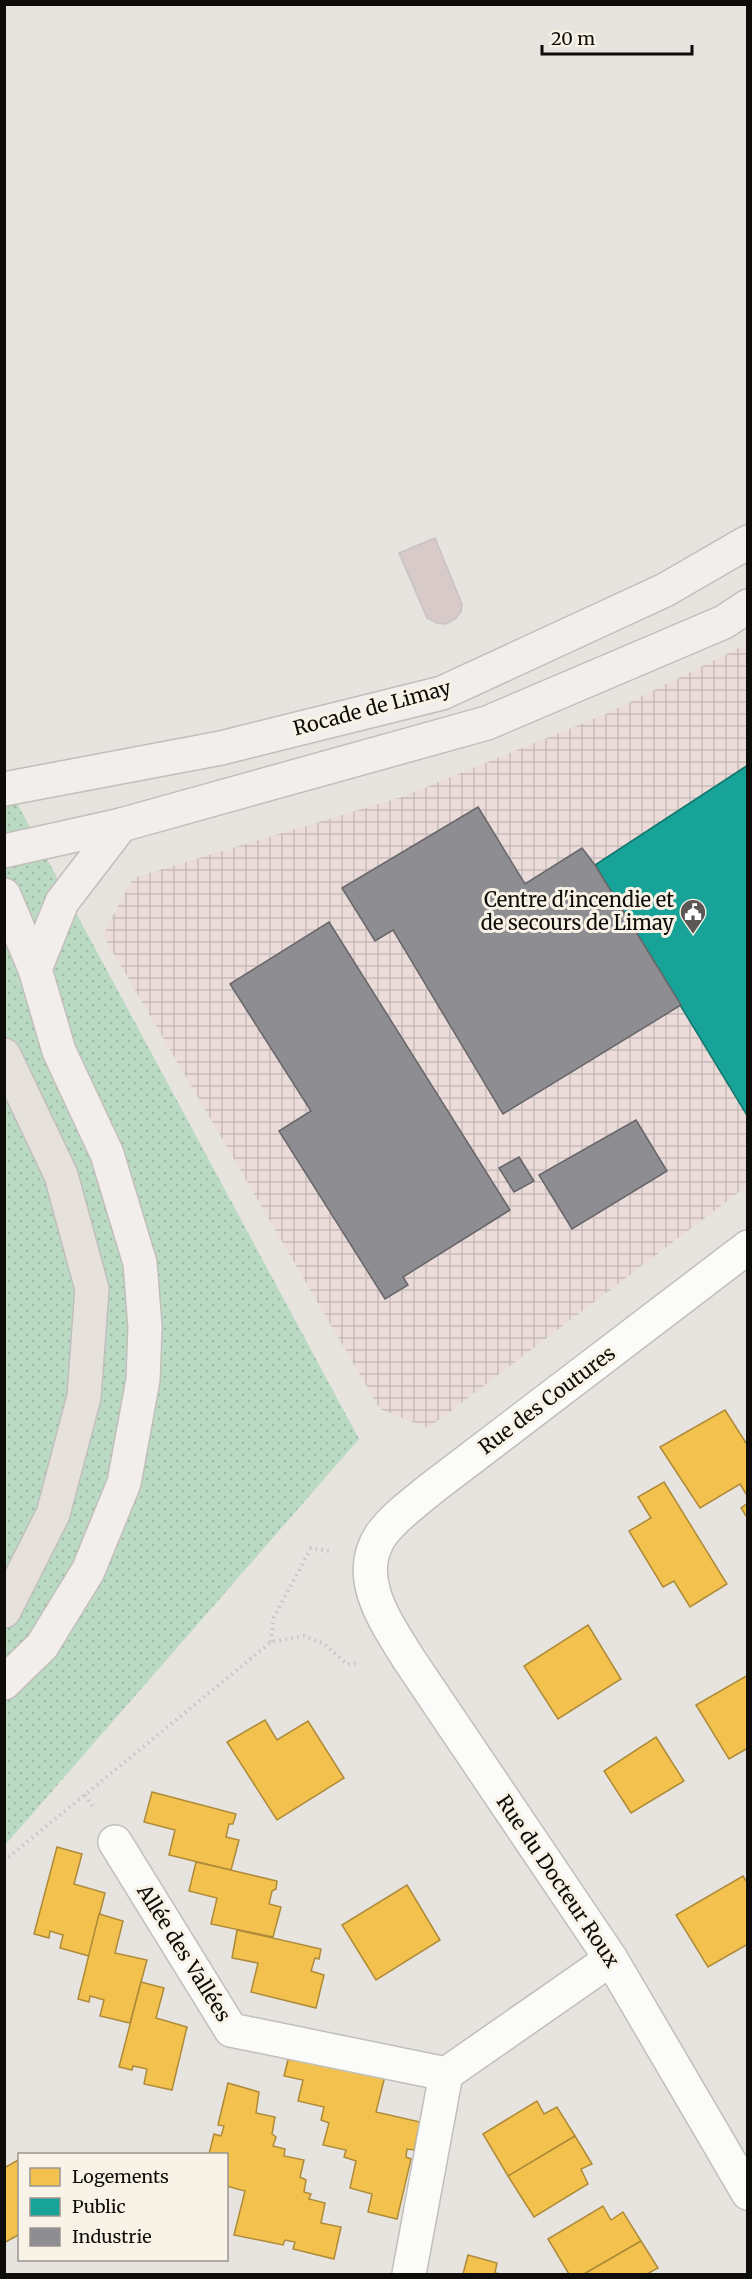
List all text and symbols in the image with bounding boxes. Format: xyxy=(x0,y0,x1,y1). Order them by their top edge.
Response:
scale bar xyxy=(542,18,692,56)
text: 20 m xyxy=(551,27,595,50)
street label: Rocade de Limay xyxy=(290,674,454,741)
place label: Centre d'incendie et de secours de Limay xyxy=(481,887,674,935)
public building icon: Centre d'incendie et de secours de Limay xyxy=(678,897,708,935)
street label: Rue des Coutures xyxy=(473,1340,620,1459)
street label: Rue du Docteur Roux xyxy=(492,1790,625,1972)
street label: Allée des Vallées xyxy=(132,1879,237,2026)
legend xyxy=(18,2153,228,2261)
text: Logements xyxy=(72,2165,169,2188)
text: Public xyxy=(72,2195,126,2218)
text: Industrie xyxy=(72,2225,152,2248)

